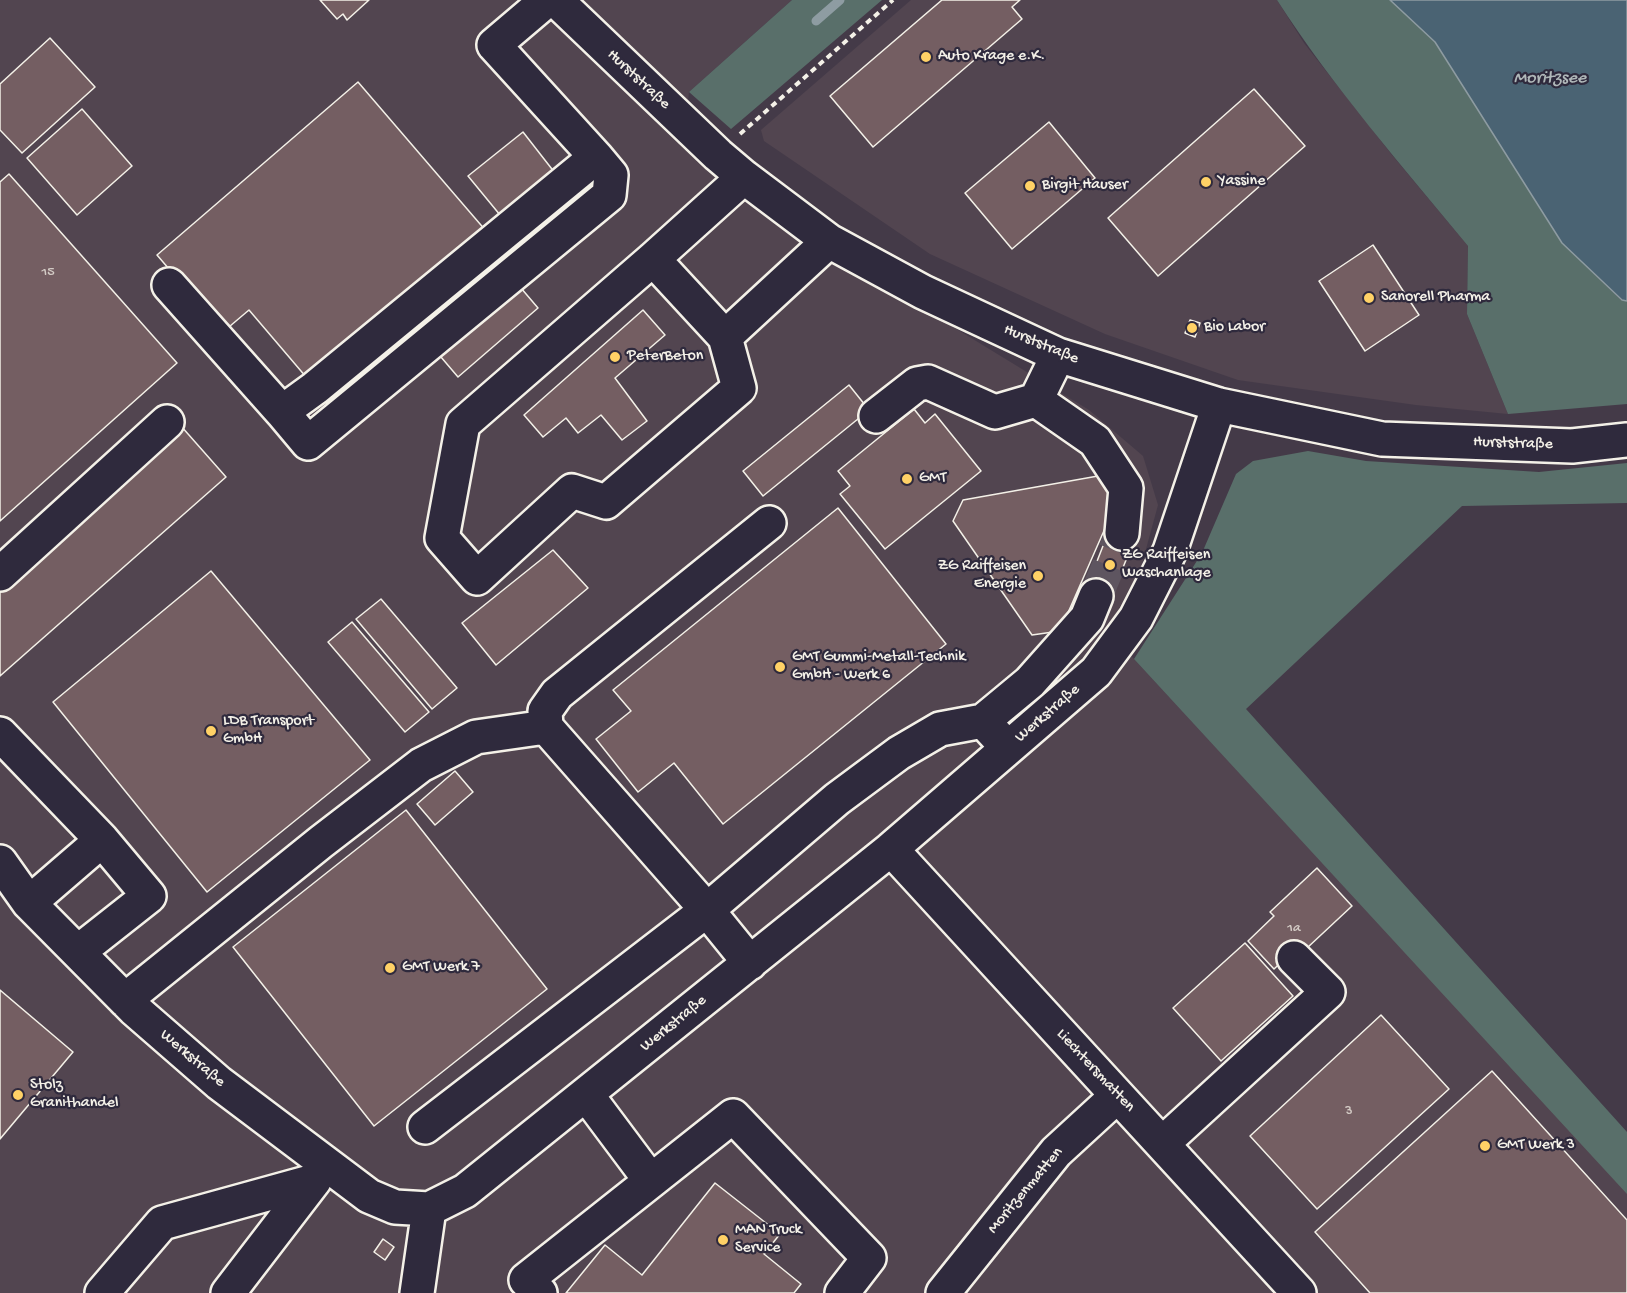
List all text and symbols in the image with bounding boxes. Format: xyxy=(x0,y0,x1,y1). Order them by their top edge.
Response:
street label: Hurststraße xyxy=(602,46,674,114)
place label: Auto Krage e.K. xyxy=(938,47,1045,67)
marker: Auto Krage e.K. xyxy=(919,50,933,64)
water label: Moritzsee xyxy=(1514,68,1586,90)
place label: Yassine xyxy=(1218,172,1265,192)
marker: Yassine xyxy=(1199,175,1213,189)
place label: Birgit Hauser xyxy=(1042,176,1128,196)
marker: Birgit Hauser xyxy=(1023,179,1037,193)
house number: 15 xyxy=(41,265,55,281)
place label: Sanorell Pharma xyxy=(1381,288,1490,308)
marker: Sanorell Pharma xyxy=(1362,291,1376,305)
place label: Bio Labor xyxy=(1204,318,1265,338)
street label: Hurststraße xyxy=(1001,321,1081,369)
marker: Bio Labor xyxy=(1185,321,1199,335)
place label: PeterBeton xyxy=(627,347,703,367)
marker: PeterBeton xyxy=(608,350,622,364)
street label: Hurststraße xyxy=(1473,433,1553,455)
place label: GMT xyxy=(919,469,946,489)
marker: GMT xyxy=(900,472,914,486)
place label: ZG Raiffeisen Waschanlage xyxy=(1122,546,1211,584)
place label: ZG Raiffeisen Energie xyxy=(938,557,1026,595)
marker: ZG Raiffeisen Waschanlage xyxy=(1103,558,1117,572)
marker: ZG Raiffeisen Energie xyxy=(1031,569,1045,583)
place label: GMT Gummi-Metall-Technik GmbH - Werk 6 xyxy=(792,648,965,686)
marker: GMT Gummi-Metall-Technik GmbH - Werk 6 xyxy=(773,660,787,674)
street label: Werkstraße xyxy=(1012,681,1084,747)
place label: LDB Transport GmbH xyxy=(223,712,314,750)
marker: LDB Transport GmbH xyxy=(204,724,218,738)
house number: 1a xyxy=(1287,921,1301,937)
place label: GMT Werk 7 xyxy=(402,958,480,978)
marker: GMT Werk 7 xyxy=(383,961,397,975)
street label: Werkstraße xyxy=(637,991,711,1057)
street label: Liechtersmatten xyxy=(1051,1025,1139,1117)
street label: Werkstraße xyxy=(155,1026,229,1092)
place label: Stolz Granithandel xyxy=(30,1076,118,1114)
marker: Stolz Granithandel xyxy=(11,1088,25,1102)
house number: 3 xyxy=(1345,1104,1353,1120)
place label: GMT Werk 3 xyxy=(1497,1136,1575,1156)
marker: GMT Werk 3 xyxy=(1478,1139,1492,1153)
street label: Moritzenmatten xyxy=(984,1144,1068,1238)
place label: MAN Truck Service xyxy=(735,1221,802,1259)
marker: MAN Truck Service xyxy=(716,1233,730,1247)

